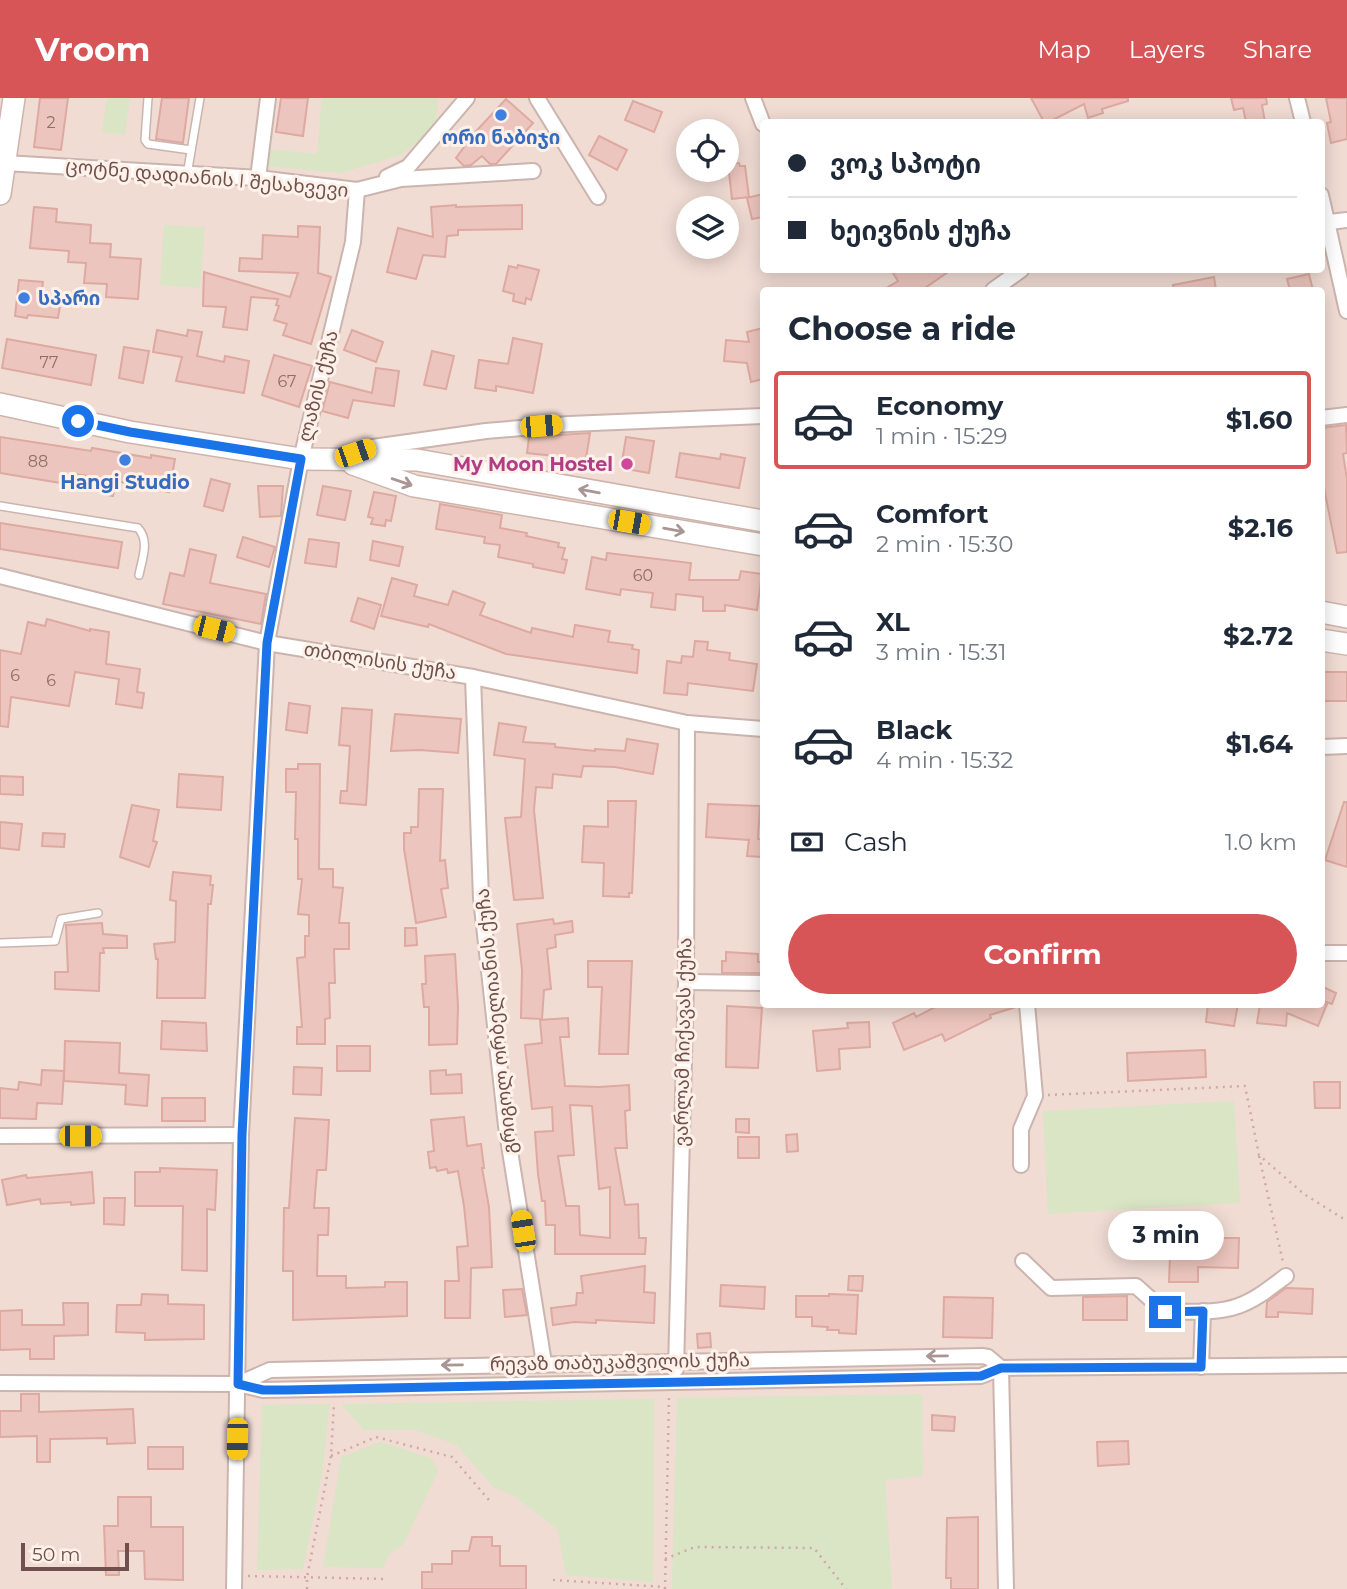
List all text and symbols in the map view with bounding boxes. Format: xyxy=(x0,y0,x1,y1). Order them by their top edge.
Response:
text: Vroom xyxy=(35,29,150,69)
text: Map xyxy=(1037,35,1091,64)
text: Layers xyxy=(1129,35,1205,64)
text: Share xyxy=(1243,35,1312,64)
marker: ორი ნაბიჯი xyxy=(493,107,509,123)
house number: 2 xyxy=(46,113,56,132)
map controls xyxy=(676,119,739,259)
button: locate xyxy=(676,119,739,182)
place label: ორი ნაბიჯი xyxy=(442,126,560,149)
text: ვოკ სპოტი xyxy=(830,148,981,180)
street label: ცოტნე დადიანის I შესახვევი xyxy=(65,154,349,203)
button: layers xyxy=(676,196,739,259)
text: ხეივნის ქუჩა xyxy=(830,215,1012,247)
place label: სპარი xyxy=(38,287,100,310)
marker: სპარი xyxy=(16,290,32,306)
text: Choose a ride xyxy=(788,309,1016,348)
street label: ლაზის ქუჩა xyxy=(293,328,344,444)
house number: 77 xyxy=(40,353,58,372)
house number: 67 xyxy=(277,372,297,391)
icon: car xyxy=(792,389,855,452)
text: Economy xyxy=(876,390,1003,422)
text: $1.60 xyxy=(1226,404,1293,436)
route start xyxy=(62,405,94,437)
car xyxy=(520,414,563,438)
text: 1 min · 15:29 xyxy=(876,422,1008,450)
car xyxy=(332,436,379,470)
house number: 88 xyxy=(28,452,48,471)
marker: Hangi Studio xyxy=(117,452,133,468)
place label: My Moon Hostel xyxy=(453,453,613,476)
marker: My Moon Hostel xyxy=(619,456,635,472)
place label: Hangi Studio xyxy=(60,471,190,494)
one-way arrow xyxy=(391,477,413,489)
one-way arrow xyxy=(578,484,601,497)
icon: car xyxy=(792,497,855,560)
text: Comfort xyxy=(876,498,988,530)
car xyxy=(607,508,652,536)
text: $2.16 xyxy=(1228,512,1293,544)
one-way arrow xyxy=(662,524,685,537)
text: 2 min · 15:30 xyxy=(876,530,1013,558)
house number: 60 xyxy=(633,566,653,585)
icon: car xyxy=(792,605,855,668)
text: XL xyxy=(876,606,910,638)
car xyxy=(192,614,237,644)
text: $2.72 xyxy=(1223,620,1293,652)
street label: თბილისის ქუჩა xyxy=(302,638,458,685)
text: 3 min · 15:31 xyxy=(876,638,1006,666)
house number: 6 xyxy=(10,666,20,685)
house number: 6 xyxy=(46,671,56,690)
icon: car xyxy=(792,713,855,776)
text: Black xyxy=(876,714,952,746)
text: $1.64 xyxy=(1226,728,1293,760)
text: 4 min · 15:32 xyxy=(876,746,1013,774)
icon: cash xyxy=(788,823,826,861)
text: Cash xyxy=(844,826,908,858)
text: 1.0 km xyxy=(1225,828,1297,856)
street label: გრიგოლ ორბელიანის ქუჩა xyxy=(471,887,522,1155)
button: Confirm xyxy=(788,914,1297,994)
street label: ვარლამ ჩიქავას ქუჩა xyxy=(670,937,697,1147)
car xyxy=(60,1126,102,1147)
car xyxy=(510,1209,537,1253)
callout: 3 min xyxy=(1107,1210,1223,1260)
text: 3 min xyxy=(1132,1221,1200,1249)
route end xyxy=(1149,1296,1181,1328)
street label: რევაზ თაბუკაშვილის ქუჩა xyxy=(490,1348,750,1377)
one-way arrow xyxy=(926,1350,949,1363)
one-way arrow xyxy=(440,1359,463,1372)
car xyxy=(227,1418,248,1460)
scale bar xyxy=(21,1540,130,1572)
text: 50 m xyxy=(32,1543,80,1566)

